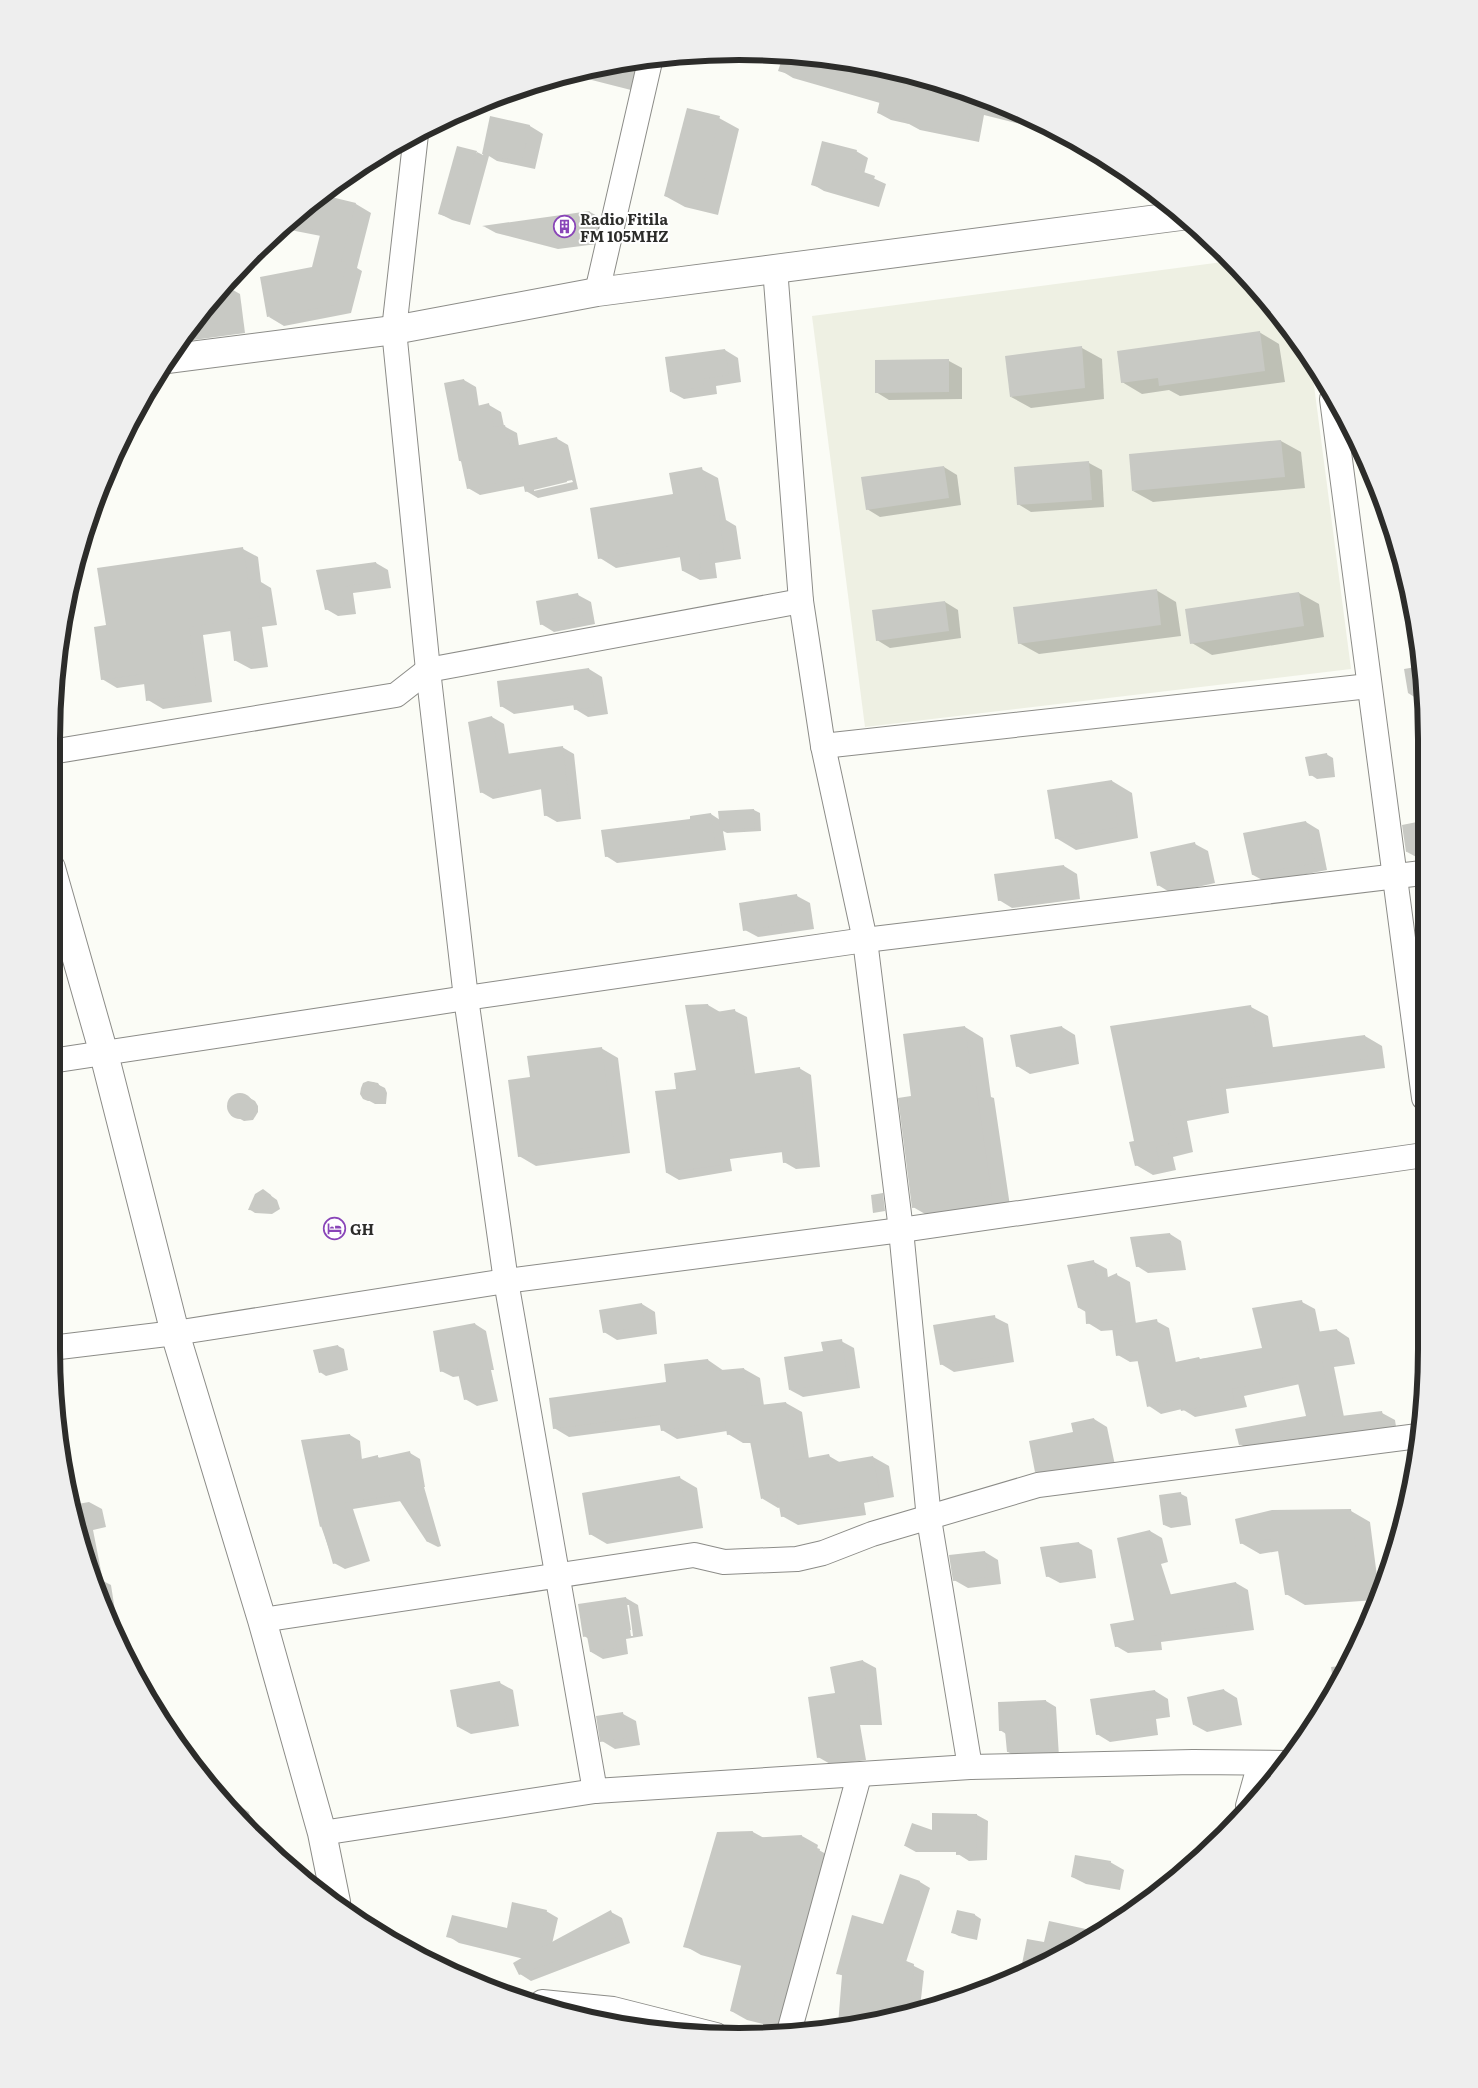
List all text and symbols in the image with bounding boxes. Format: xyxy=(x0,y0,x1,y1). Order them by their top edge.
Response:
place label: Radio Fitila FM 105MHZ xyxy=(580,207,669,247)
building icon: Radio Fitila FM 105MHZ xyxy=(552,215,576,239)
hotel icon: GH xyxy=(322,1216,346,1240)
place label: GH xyxy=(350,1217,374,1240)

